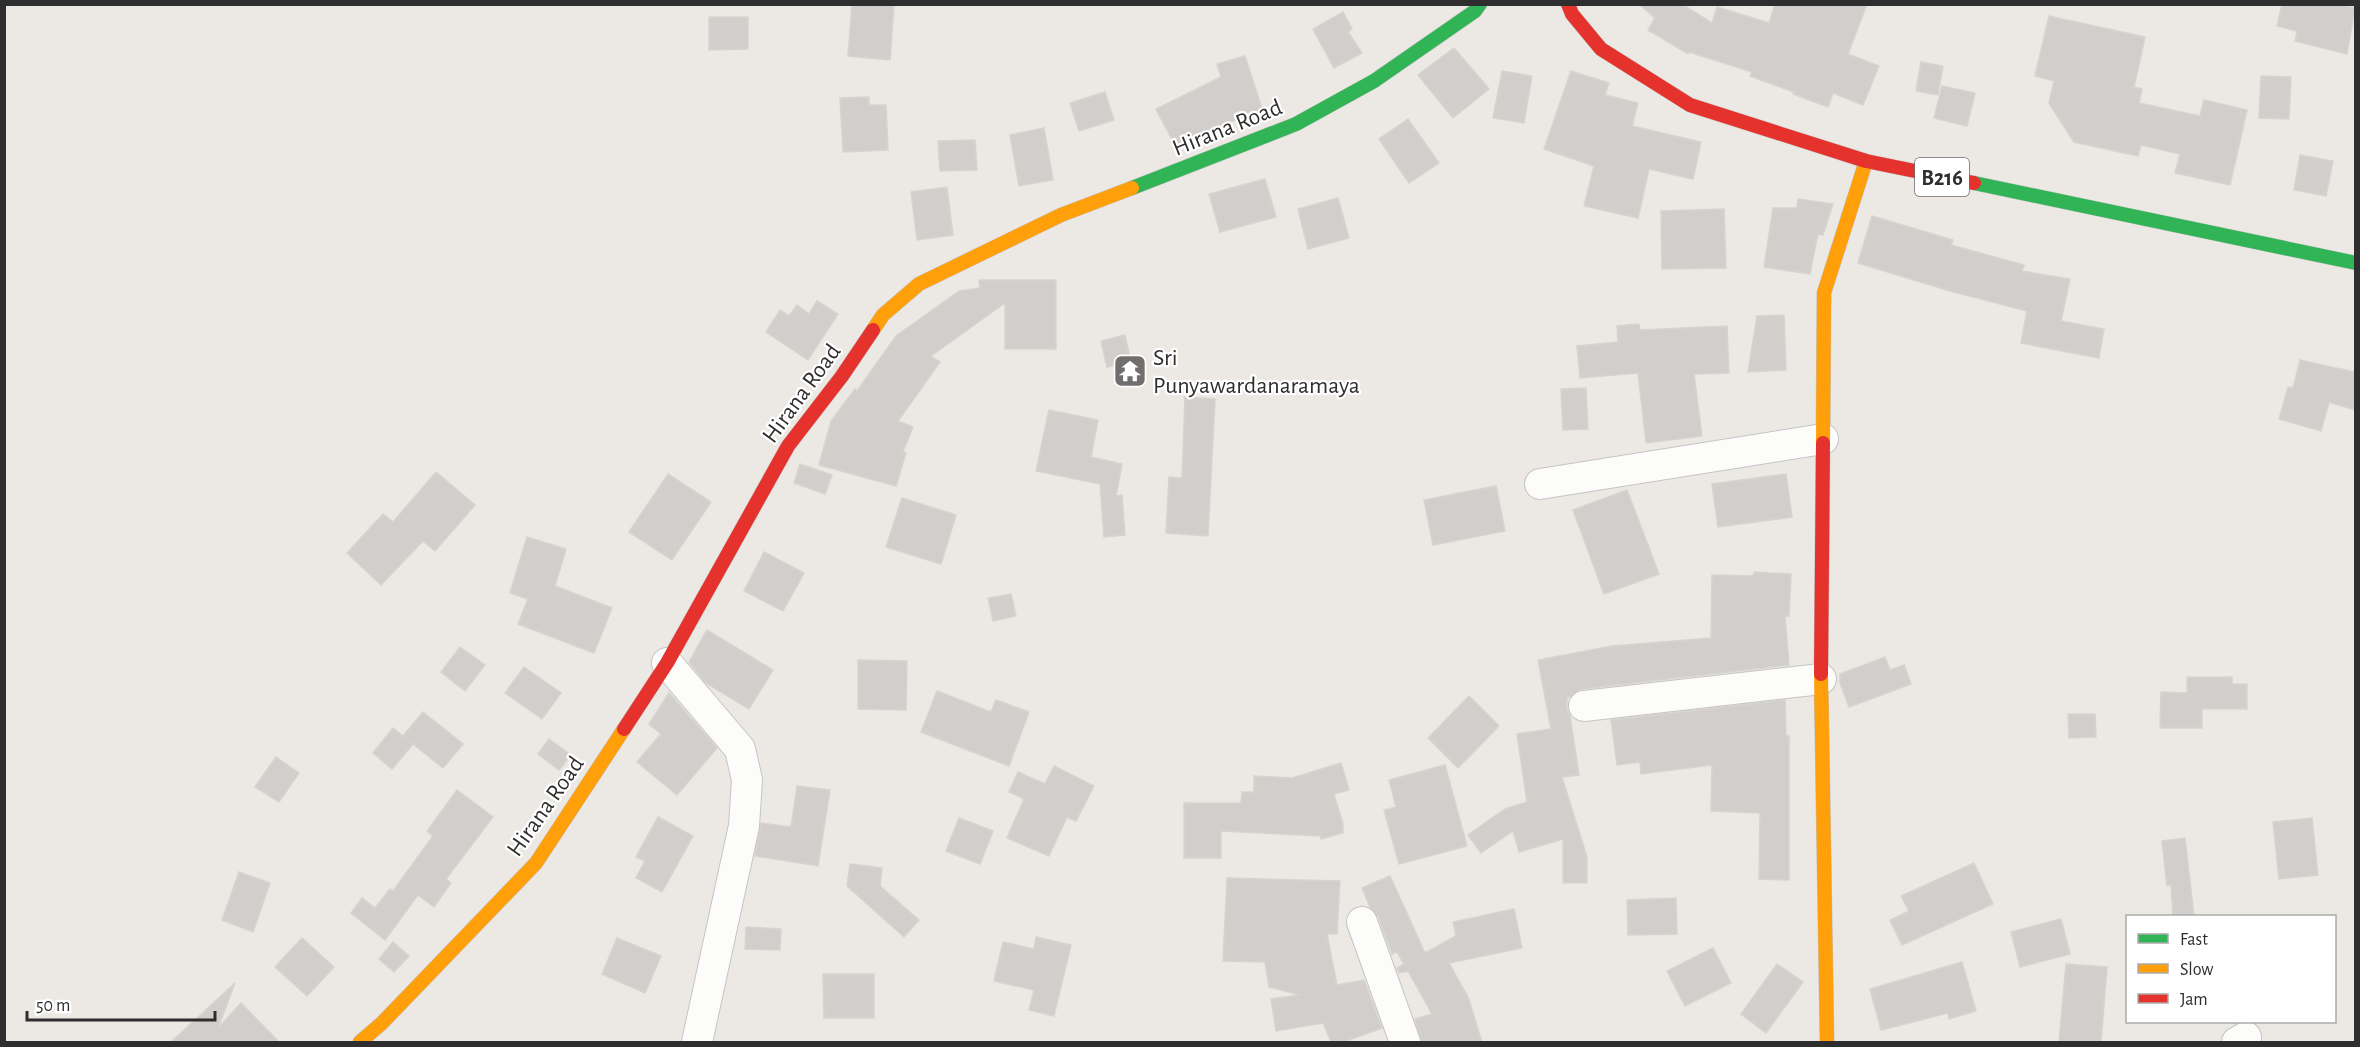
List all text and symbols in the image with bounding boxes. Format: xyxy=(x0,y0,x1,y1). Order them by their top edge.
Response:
street label: Hirana Road xyxy=(1169,95,1286,161)
road number: B216 xyxy=(1915,158,1969,196)
street label: Hirana Road xyxy=(758,340,846,447)
place label: Sri Punyawardanaramaya xyxy=(1153,346,1360,398)
temple icon: Sri Punyawardanaramaya xyxy=(1112,353,1148,389)
street label: Hirana Road xyxy=(503,752,589,861)
legend xyxy=(2126,915,2336,1023)
text: Fast xyxy=(2180,931,2208,949)
text: Slow xyxy=(2180,961,2213,979)
scale bar xyxy=(27,984,214,1022)
text: Jam xyxy=(2180,991,2208,1009)
text: 50 m xyxy=(36,997,70,1015)

